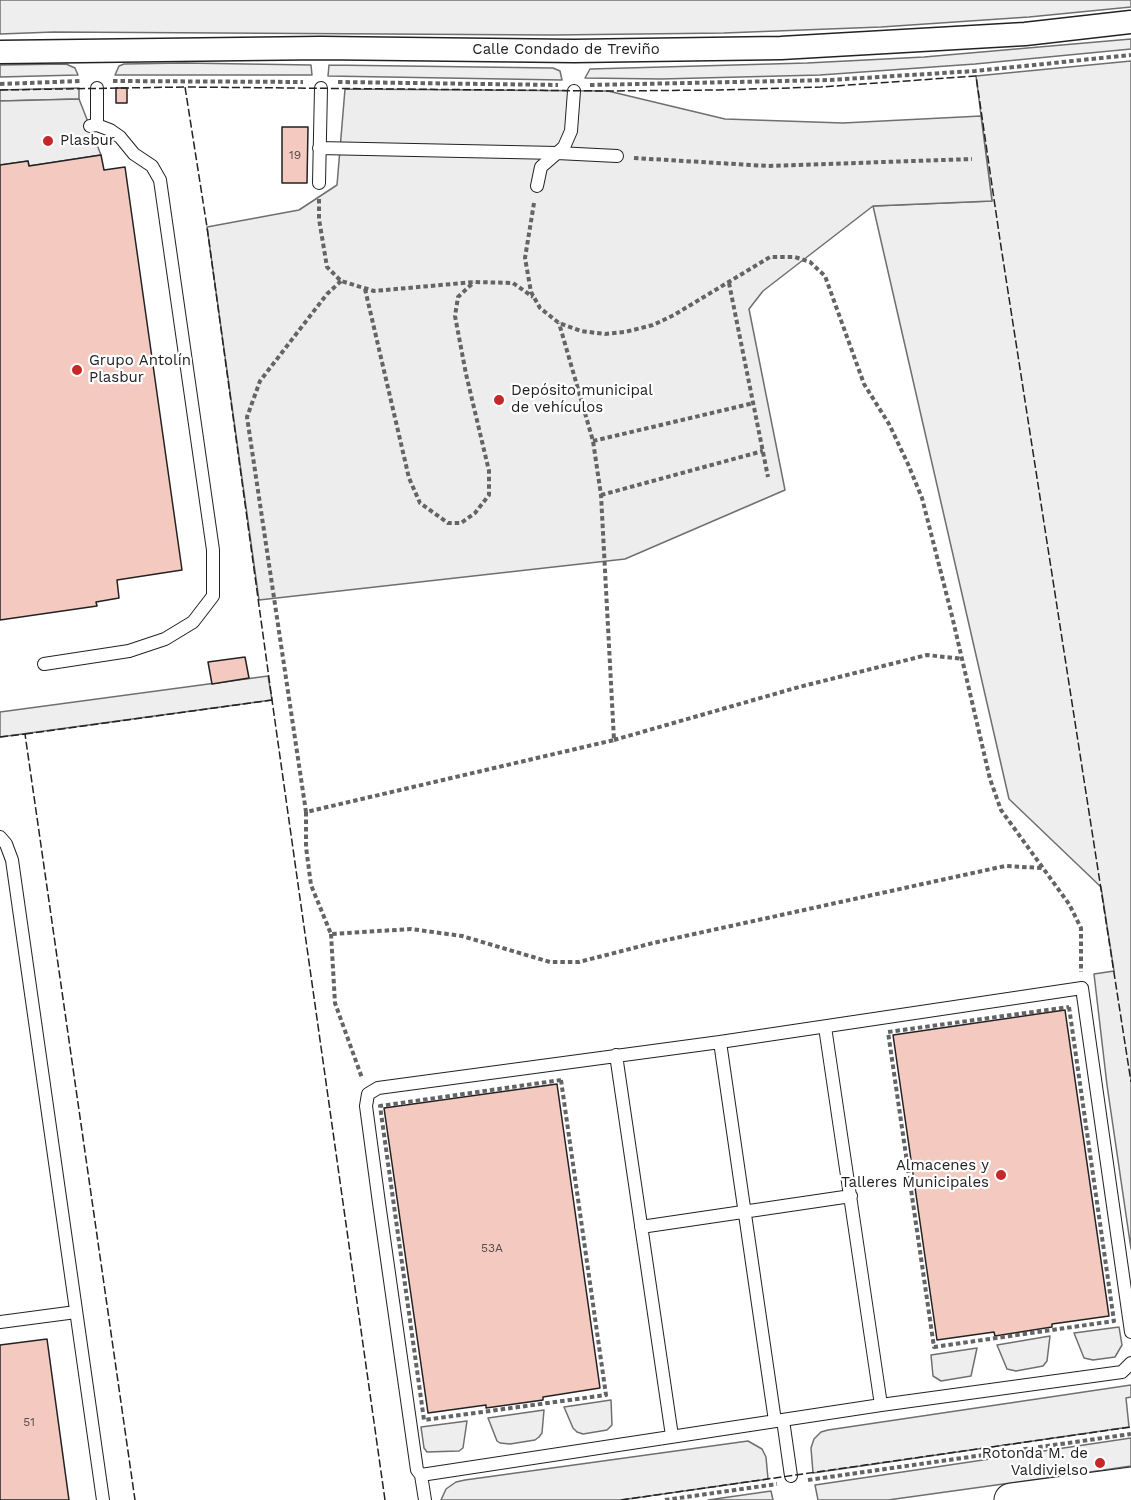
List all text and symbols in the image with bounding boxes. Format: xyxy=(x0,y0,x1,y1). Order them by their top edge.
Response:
street label: Calle Condado de Treviño xyxy=(472,41,660,59)
place label: Plasbur xyxy=(60,132,115,150)
marker: Plasbur xyxy=(41,134,55,148)
house number: 19 xyxy=(289,148,301,162)
place label: Grupo Antolín Plasbur xyxy=(89,352,191,387)
marker: Grupo Antolín Plasbur xyxy=(70,363,84,377)
place label: Depósito municipal de vehículos xyxy=(511,382,653,417)
marker: Depósito municipal de vehículos xyxy=(492,393,506,407)
place label: Almacenes y Talleres Municipales xyxy=(841,1157,989,1192)
marker: Almacenes y Talleres Municipales xyxy=(994,1168,1008,1182)
house number: 53A xyxy=(481,1241,503,1255)
house number: 51 xyxy=(23,1415,35,1429)
place label: Rotonda M. de Valdivielso xyxy=(982,1445,1088,1480)
marker: Rotonda M. de Valdivielso xyxy=(1093,1456,1107,1470)

